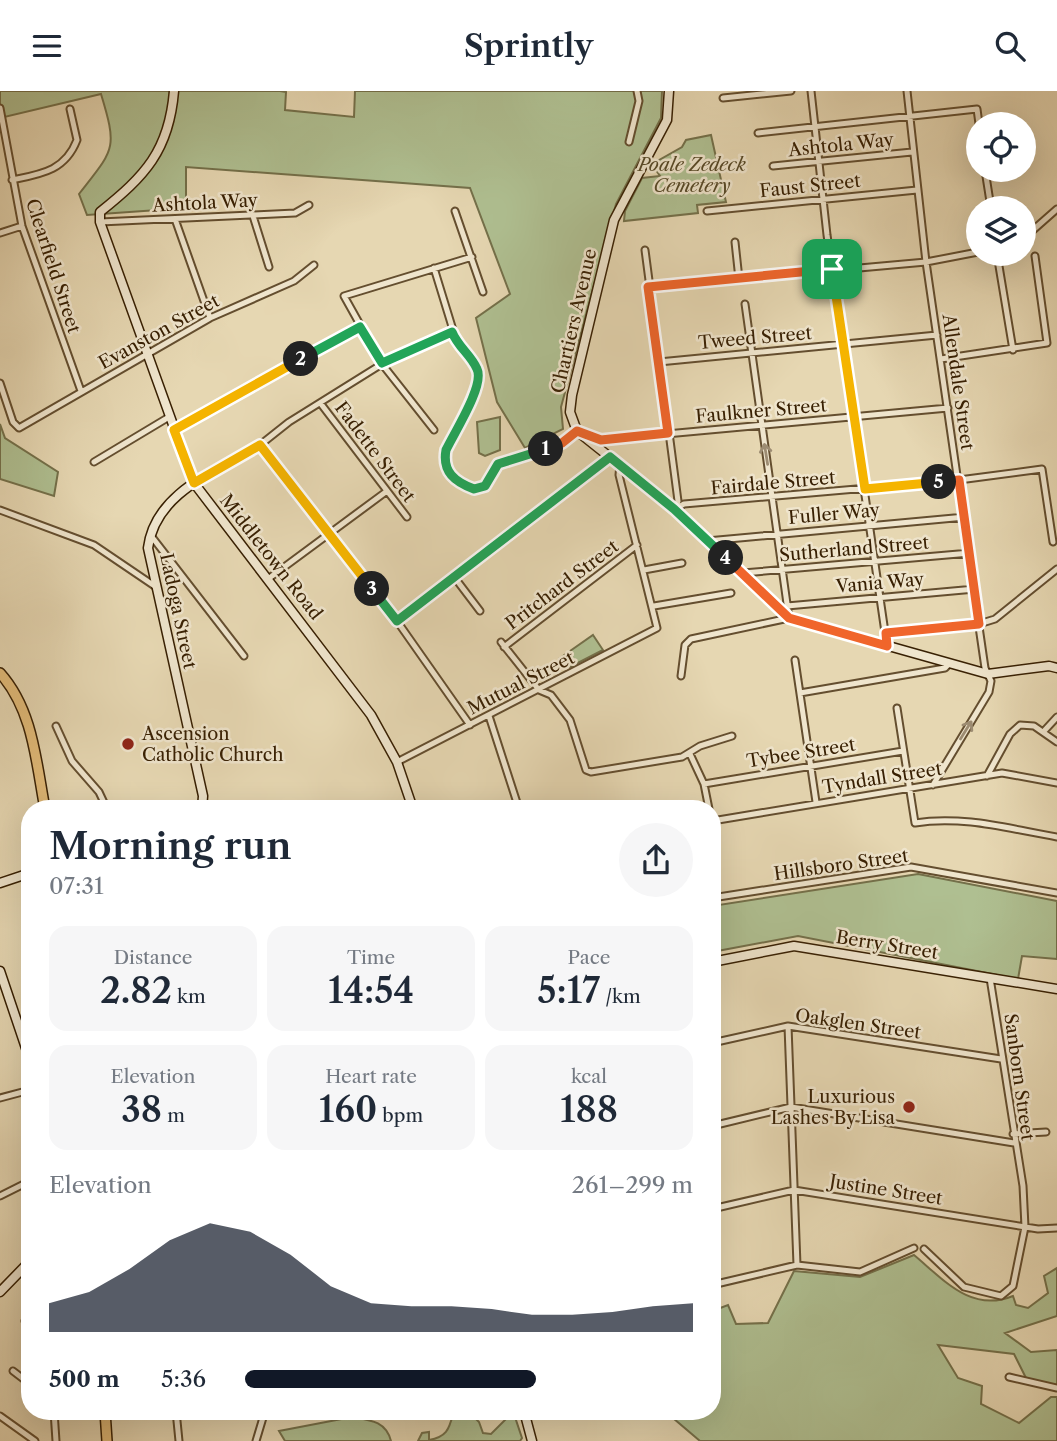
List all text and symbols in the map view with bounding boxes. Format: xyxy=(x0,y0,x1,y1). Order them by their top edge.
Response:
text: Sprintly xyxy=(464,26,593,65)
icon: menu xyxy=(28,27,66,65)
icon: search xyxy=(991,27,1029,65)
map controls xyxy=(966,112,1036,266)
button: locate xyxy=(966,112,1036,182)
street label: Ashtola Way xyxy=(786,128,896,162)
park label: Poale Zedeck Cemetery xyxy=(636,154,747,197)
street label: Faust Street xyxy=(758,170,862,202)
street label: Ashtola Way xyxy=(151,189,259,217)
street label: Clearfield Street xyxy=(21,196,85,337)
button: layers xyxy=(966,196,1036,266)
pin xyxy=(802,239,862,299)
street label: Chartiers Avenue xyxy=(547,247,601,395)
icon: arrive xyxy=(813,250,851,288)
street label: Evanston Street xyxy=(95,289,224,374)
street label: Allendale Street xyxy=(937,312,979,452)
street label: Tweed Street xyxy=(697,322,813,354)
pin: 2 xyxy=(284,341,318,377)
text: 2 xyxy=(295,347,306,370)
street label: Faulkner Street xyxy=(694,394,828,428)
street label: Fadette Street xyxy=(330,397,420,507)
pin: 1 xyxy=(528,431,564,467)
text: 1 xyxy=(541,437,550,460)
one-way arrow xyxy=(759,443,772,466)
pin: 5 xyxy=(922,465,956,499)
street label: Fairdale Street xyxy=(710,467,837,499)
text: 5 xyxy=(933,470,944,493)
street label: Middletown Road xyxy=(215,490,327,624)
street label: Fuller Way xyxy=(787,499,882,529)
street label: Sutherland Street xyxy=(778,531,930,566)
street label: Pritchard Street xyxy=(501,535,623,635)
pin: 4 xyxy=(708,540,744,575)
text: 4 xyxy=(720,546,731,569)
street label: Ladoga Street xyxy=(155,551,201,672)
street label: Vania Way xyxy=(834,568,926,598)
pin: 3 xyxy=(354,571,390,607)
text: 3 xyxy=(366,577,377,600)
street label: Mutual Street xyxy=(464,646,579,719)
one-way arrow xyxy=(958,721,973,740)
place label: Ascension Catholic Church xyxy=(141,723,283,766)
street label: Tybee Street xyxy=(745,733,858,772)
marker: Ascension Catholic Church xyxy=(120,736,136,752)
street label: Tyndall Street xyxy=(820,758,944,798)
text: Morning run xyxy=(49,822,292,869)
button: share xyxy=(619,823,693,897)
street label: Hillsboro Street xyxy=(772,845,910,885)
text: 07:31 xyxy=(49,872,104,900)
street label: Berry Street xyxy=(834,926,940,964)
text: Distance xyxy=(114,946,192,969)
text: Time xyxy=(347,946,395,969)
text: Pace xyxy=(568,946,610,969)
text: 2.82 xyxy=(100,969,172,1012)
text: 14:54 xyxy=(328,969,414,1012)
text: 5:17 xyxy=(537,969,600,1012)
text: km xyxy=(172,985,206,1008)
text: /km xyxy=(600,985,641,1008)
street label: Oakglen Street xyxy=(794,1004,923,1044)
street label: Sanborn Street xyxy=(999,1012,1039,1143)
text: Elevation xyxy=(111,1065,195,1088)
text: Heart rate xyxy=(325,1065,417,1088)
text: kcal xyxy=(571,1065,607,1088)
place label: Luxurious Lashes By Lisa xyxy=(771,1086,895,1129)
text: 38 xyxy=(121,1088,162,1131)
text: 160 xyxy=(319,1088,377,1131)
text: 188 xyxy=(560,1088,618,1131)
marker: Luxurious Lashes By Lisa xyxy=(901,1099,917,1115)
text: m xyxy=(162,1104,185,1127)
text: bpm xyxy=(377,1104,423,1127)
street label: Justine Street xyxy=(825,1170,945,1210)
text: Elevation xyxy=(49,1171,152,1199)
text: 261–299 m xyxy=(572,1171,693,1199)
text: 500 m xyxy=(49,1365,120,1393)
text: 5:36 xyxy=(161,1365,206,1393)

